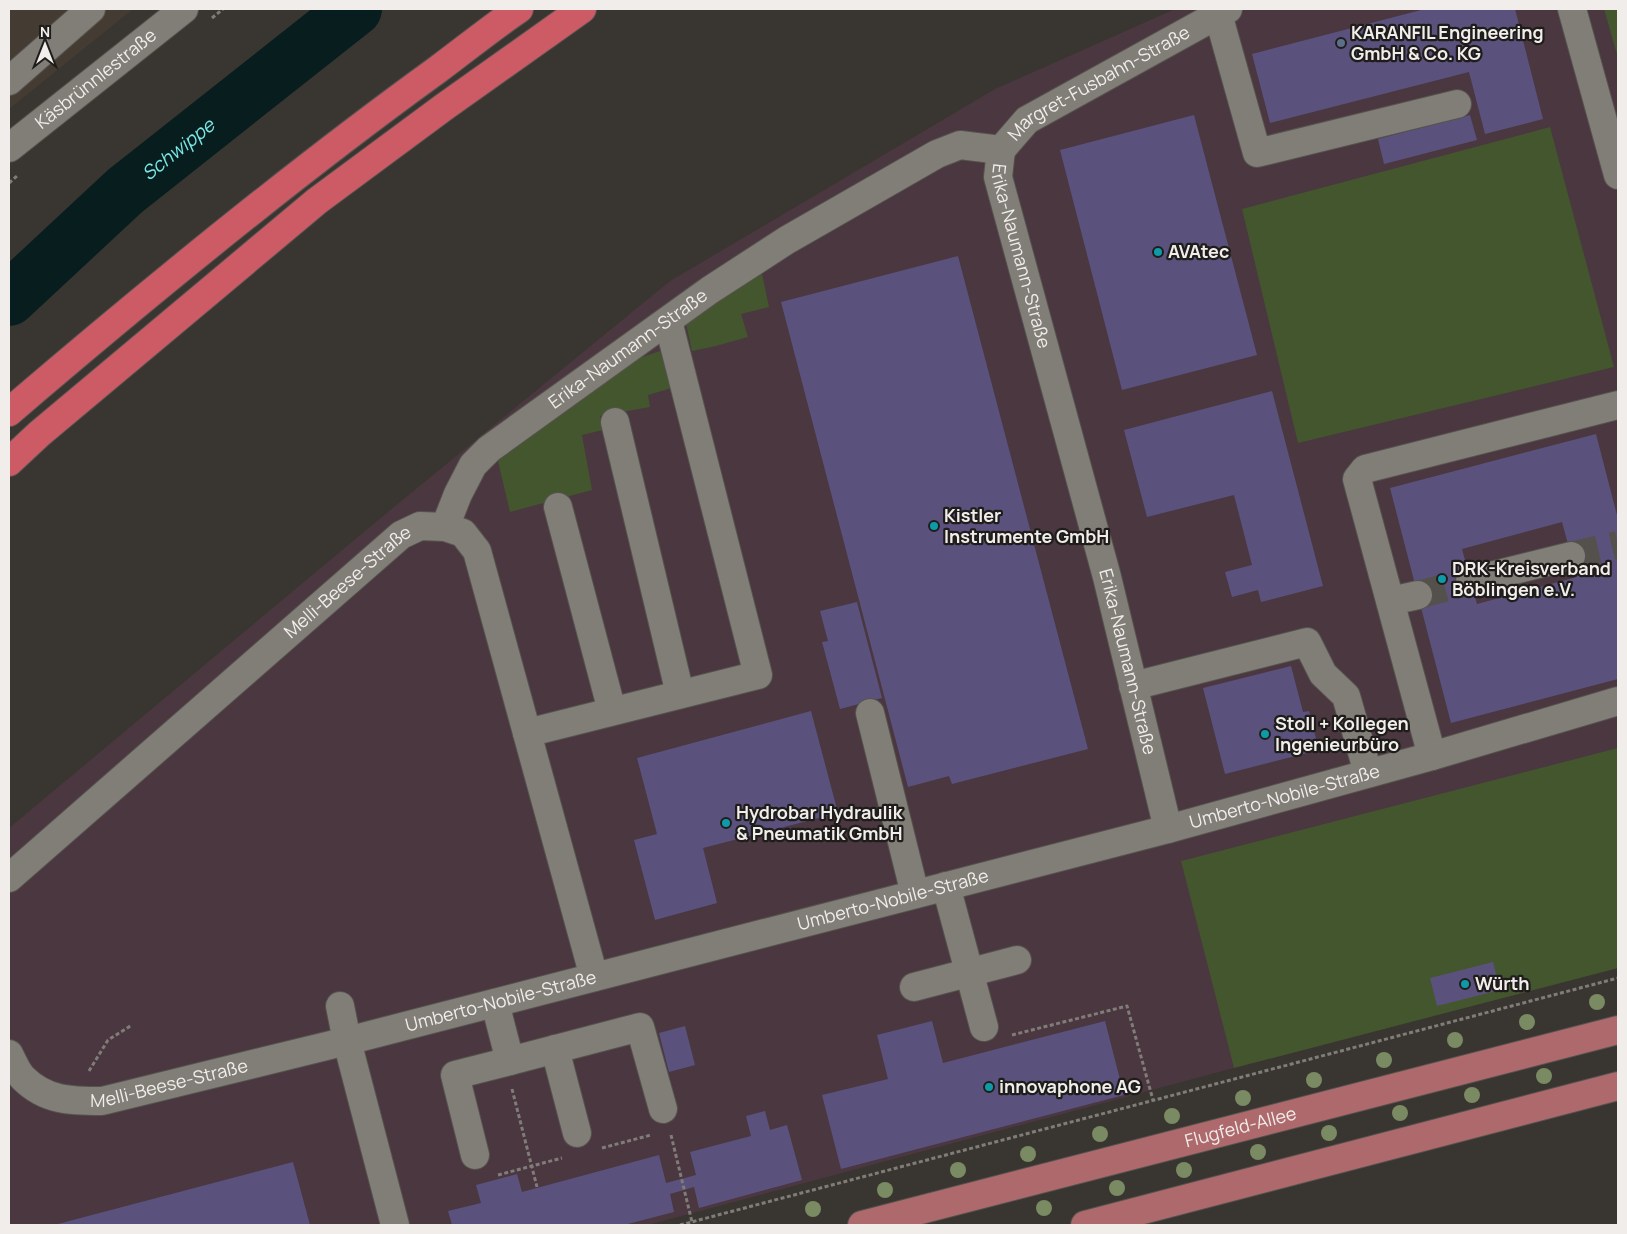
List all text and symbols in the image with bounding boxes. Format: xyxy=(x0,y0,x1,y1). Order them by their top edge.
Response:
street label: Margret-Fusbahn-Straße xyxy=(1002,19,1194,145)
north arrow xyxy=(20,20,70,70)
place label: KARANFIL Engineering GmbH & Co. KG xyxy=(1351,20,1544,65)
text: N xyxy=(40,22,50,41)
street label: Käsbrünnlestraße xyxy=(30,23,161,134)
marker: KARANFIL Engineering GmbH & Co. KG xyxy=(1335,37,1347,49)
water label: Schwippe xyxy=(136,111,221,186)
street label: Erika-Naumann-Straße xyxy=(987,162,1057,351)
place label: AVAtec xyxy=(1168,239,1229,263)
marker: AVAtec xyxy=(1152,246,1164,258)
street label: Erika-Naumann-Straße xyxy=(543,283,712,414)
place label: Kistler Instrumente GmbH xyxy=(944,503,1109,548)
street label: Melli-Beese-Straße xyxy=(278,519,415,643)
marker: Kistler Instrumente GmbH xyxy=(928,520,940,532)
place label: DRK-Kreisverband Böblingen e.V. xyxy=(1452,556,1611,601)
street label: Erika-Naumann-Straße xyxy=(1094,566,1163,757)
marker: DRK-Kreisverband Böblingen e.V. xyxy=(1436,573,1448,585)
place label: Stoll + Kollegen Ingenieurbüro xyxy=(1275,711,1409,756)
marker: Stoll + Kollegen Ingenieurbüro xyxy=(1259,728,1271,740)
street label: Umberto-Nobile-Straße xyxy=(1186,758,1382,834)
place label: Hydrobar Hydraulik & Pneumatik GmbH xyxy=(736,800,904,845)
marker: Hydrobar Hydraulik & Pneumatik GmbH xyxy=(720,817,732,829)
street label: Umberto-Nobile-Straße xyxy=(795,863,991,935)
street label: Umberto-Nobile-Straße xyxy=(402,964,599,1036)
place label: Würth xyxy=(1475,971,1530,995)
marker: Würth xyxy=(1459,978,1471,990)
street label: Melli-Beese-Straße xyxy=(90,1053,250,1112)
place label: innovaphone AG xyxy=(999,1074,1141,1098)
marker: innovaphone AG xyxy=(983,1081,995,1093)
street label: Flugfeld-Allee xyxy=(1182,1100,1299,1152)

